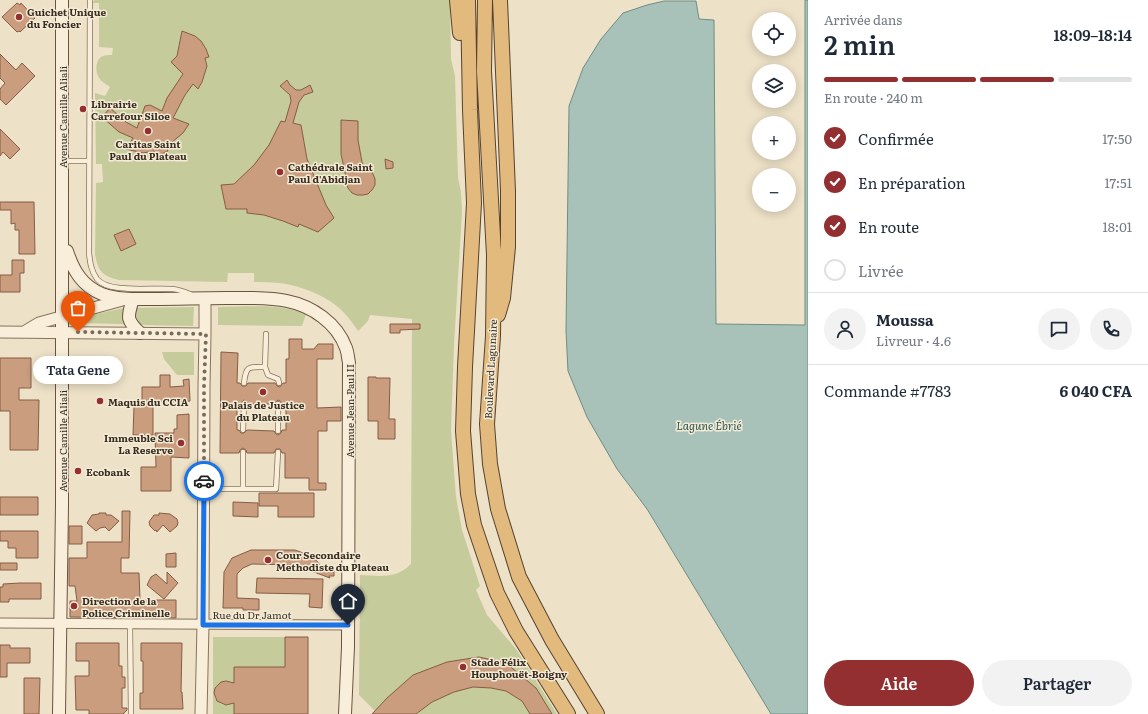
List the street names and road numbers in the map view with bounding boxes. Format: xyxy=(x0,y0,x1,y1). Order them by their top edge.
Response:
street label: Avenue Camille Aliali xyxy=(55,65,70,168)
street label: Boulevard Lagunaire xyxy=(480,319,500,419)
street label: Avenue Jean-Paul II xyxy=(342,364,357,458)
street label: Avenue Camille Aliali xyxy=(55,389,70,492)
street label: Rue du Dr Jamot xyxy=(213,607,291,622)

